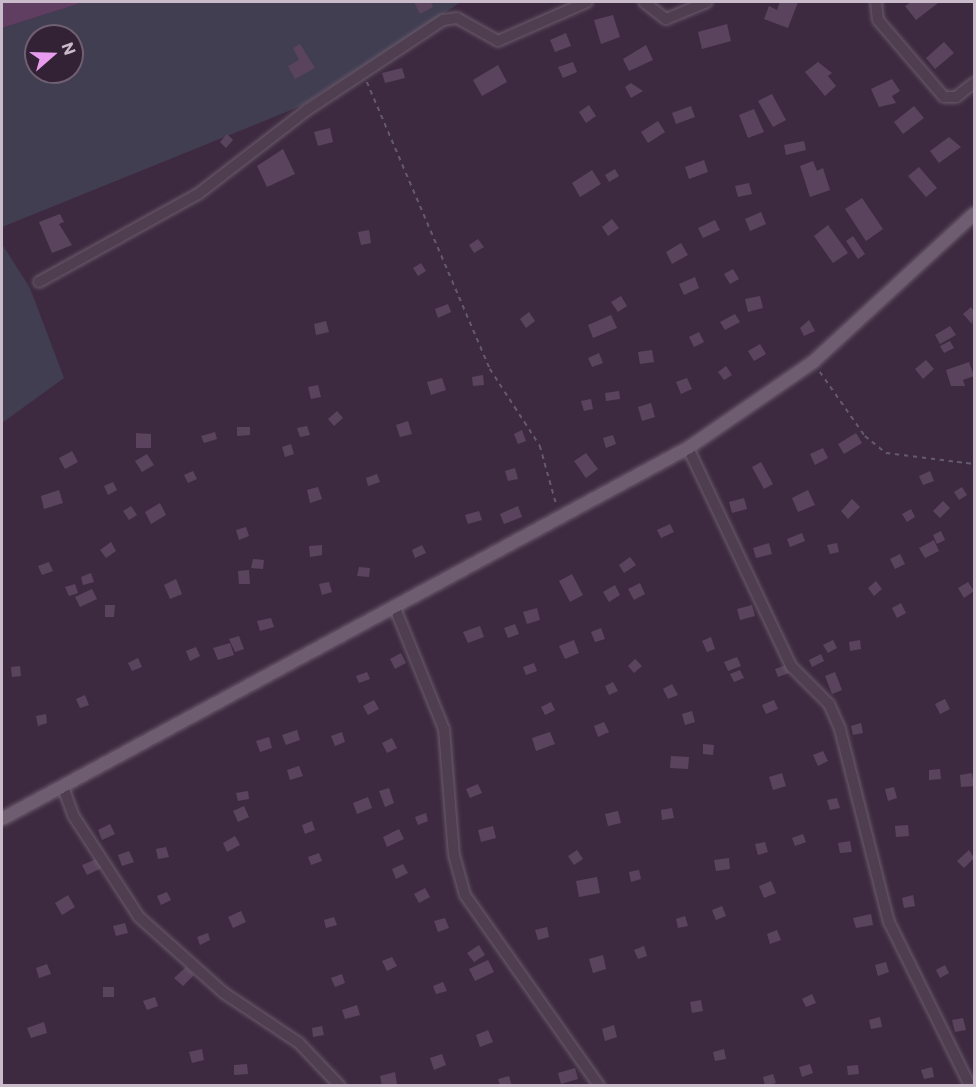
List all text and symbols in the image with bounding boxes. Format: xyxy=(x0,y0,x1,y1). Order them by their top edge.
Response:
north arrow xyxy=(24,24,84,84)
text: N xyxy=(59,39,80,57)

